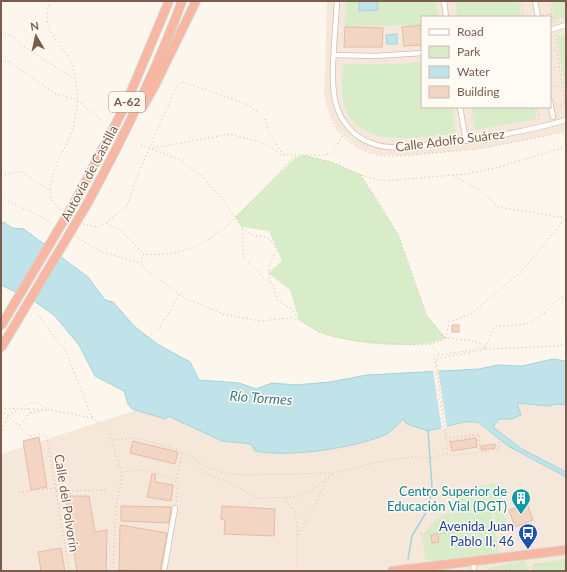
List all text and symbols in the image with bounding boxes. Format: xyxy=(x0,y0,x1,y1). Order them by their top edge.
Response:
north arrow xyxy=(16,16,56,56)
legend xyxy=(421,16,551,108)
text: N xyxy=(29,19,40,33)
text: Road xyxy=(457,24,484,39)
text: Park xyxy=(457,44,481,59)
text: Water xyxy=(457,64,490,79)
text: Building xyxy=(457,84,500,99)
road number: A-62 xyxy=(109,92,145,112)
street label: Autovía de Castilla xyxy=(57,122,121,224)
street label: Calle Adolfo Suárez xyxy=(394,125,506,155)
water label: Río Tormes xyxy=(229,387,293,408)
street label: Calle del Polvorín xyxy=(51,453,83,553)
place label: Centro Superior de Educación Vial (DGT) xyxy=(387,483,507,514)
building icon: Centro Superior de Educación Vial (DGT) xyxy=(510,487,532,515)
place label: Avenida Juan Pablo II, 46 xyxy=(439,518,514,549)
bus stop icon: Avenida Juan Pablo II, 46 xyxy=(517,522,539,550)

